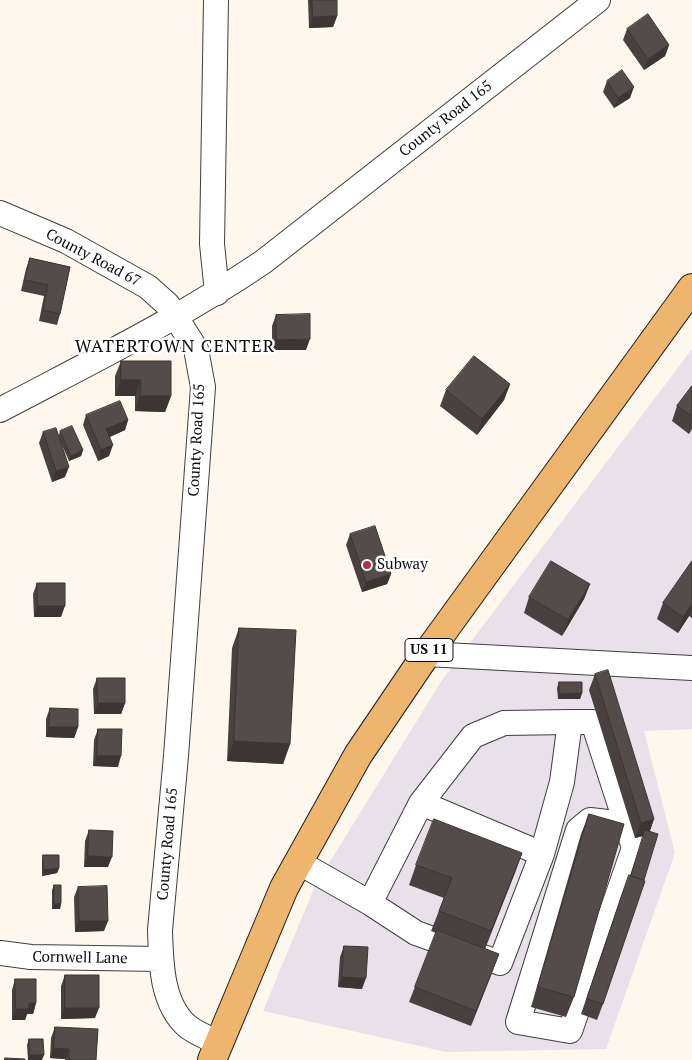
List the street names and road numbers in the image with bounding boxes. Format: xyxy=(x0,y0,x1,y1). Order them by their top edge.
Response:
street label: County Road 165 xyxy=(396,77,496,161)
street label: County Road 67 xyxy=(42,225,144,291)
street label: County Road 165 xyxy=(185,383,209,497)
road number: US 11 xyxy=(405,638,453,662)
street label: County Road 165 xyxy=(154,787,182,901)
street label: Cornwell Lane xyxy=(32,948,128,968)

